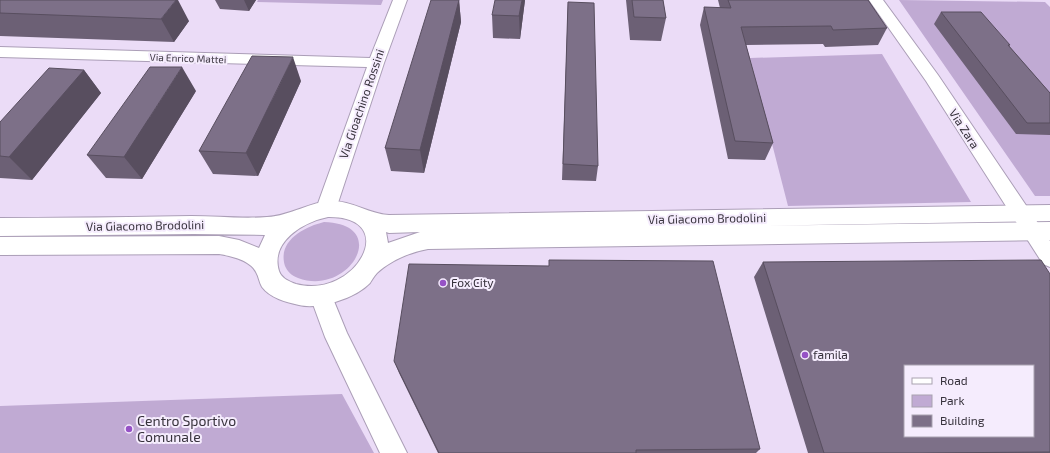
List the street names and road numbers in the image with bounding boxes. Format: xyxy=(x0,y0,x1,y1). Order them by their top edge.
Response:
street label: Via Gioachino Rossini xyxy=(336,47,386,160)
street label: Via Enrico Mattei xyxy=(149,51,227,65)
street label: Via Zara xyxy=(947,106,983,151)
street label: Via Giacomo Brodolini xyxy=(648,210,766,226)
street label: Via Giacomo Brodolini xyxy=(86,217,204,233)

